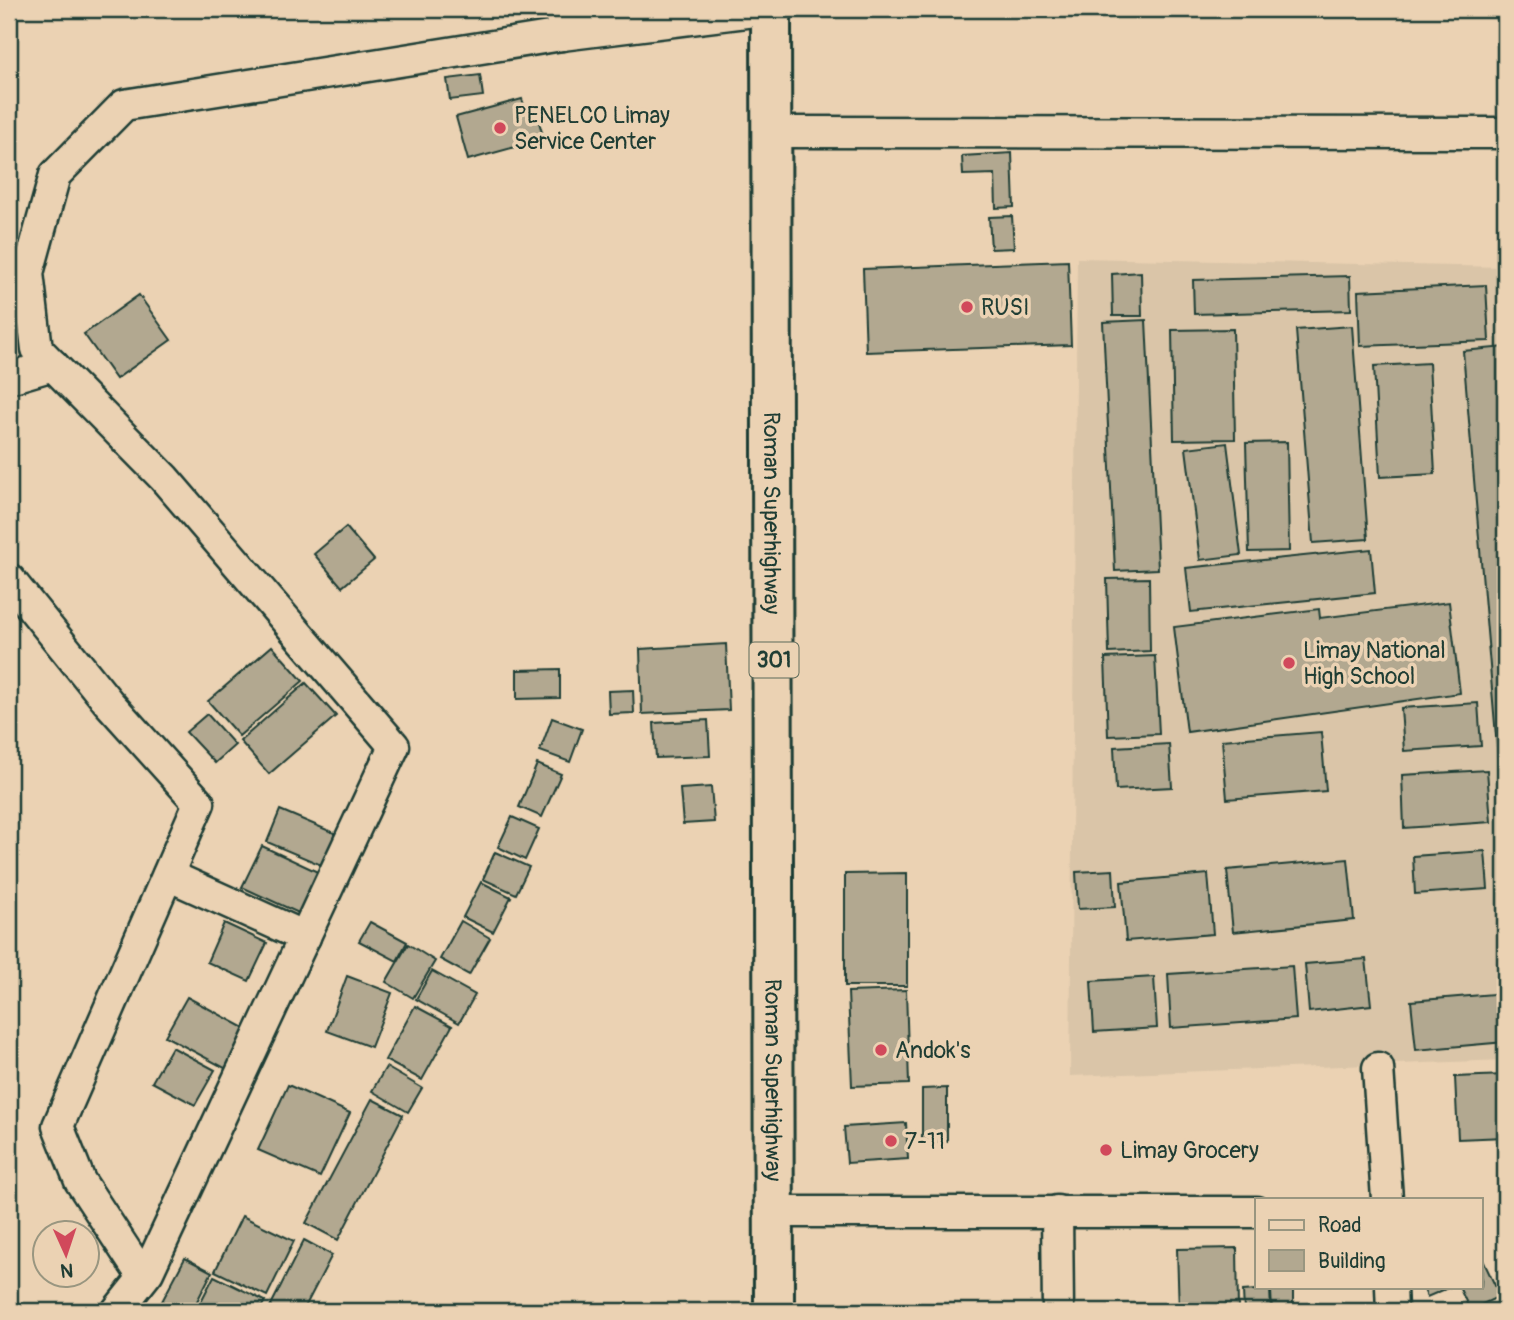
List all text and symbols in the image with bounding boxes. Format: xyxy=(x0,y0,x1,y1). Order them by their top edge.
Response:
place label: PENELCO Limay Service Center xyxy=(514,101,670,156)
marker: PENELCO Limay Service Center xyxy=(492,120,508,136)
place label: RUSI xyxy=(981,293,1029,322)
marker: RUSI xyxy=(959,299,975,315)
street label: Roman Superhighway xyxy=(757,412,786,615)
place label: Limay National High School xyxy=(1303,636,1446,691)
road number: 301 xyxy=(750,642,798,678)
marker: Limay National High School xyxy=(1281,655,1297,671)
street label: Roman Superhighway xyxy=(758,979,788,1182)
place label: Andok's xyxy=(895,1036,971,1065)
marker: Andok's xyxy=(873,1042,889,1058)
place label: 7-11 xyxy=(905,1127,945,1156)
marker: 7-11 xyxy=(883,1133,899,1149)
place label: Limay Grocery xyxy=(1120,1136,1259,1165)
marker: Limay Grocery xyxy=(1098,1142,1114,1158)
legend xyxy=(1255,1198,1482,1288)
text: Road xyxy=(1318,1212,1362,1239)
north arrow xyxy=(32,1218,102,1288)
text: Building xyxy=(1318,1248,1385,1275)
text: N xyxy=(60,1258,74,1282)

